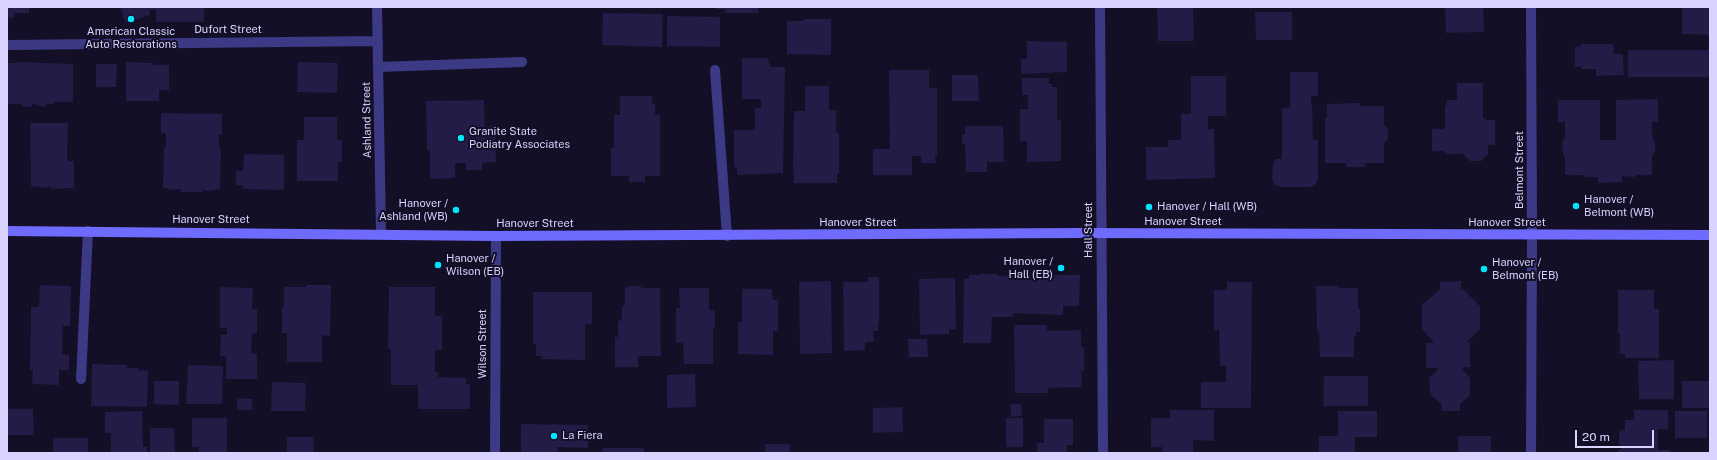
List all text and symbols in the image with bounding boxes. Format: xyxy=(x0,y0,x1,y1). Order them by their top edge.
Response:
marker: American Classic Auto Restorations xyxy=(126,14,136,24)
street label: Dufort Street xyxy=(194,23,262,37)
place label: American Classic Auto Restorations xyxy=(85,25,177,51)
street label: Ashland Street xyxy=(360,82,374,158)
place label: Granite State Podiatry Associates xyxy=(469,125,570,151)
street label: Belmont Street xyxy=(1513,131,1527,209)
marker: Granite State Podiatry Associates xyxy=(456,133,466,143)
place label: Hanover / Belmont (WB) xyxy=(1584,193,1654,219)
place label: Hanover / Ashland (WB) xyxy=(379,197,448,223)
place label: Hanover / Hall (WB) xyxy=(1157,200,1257,214)
marker: Hanover / Belmont (WB) xyxy=(1571,201,1581,211)
street label: Hall Street xyxy=(1082,202,1096,258)
marker: Hanover / Hall (WB) xyxy=(1144,202,1154,212)
marker: Hanover / Ashland (WB) xyxy=(451,205,461,215)
street label: Hanover Street xyxy=(172,213,250,227)
street label: Hanover Street xyxy=(1144,215,1222,229)
street label: Hanover Street xyxy=(819,216,897,230)
street label: Hanover Street xyxy=(1468,216,1546,230)
street label: Hanover Street xyxy=(496,217,574,231)
place label: Hanover / Wilson (EB) xyxy=(446,252,504,278)
place label: Hanover / Hall (EB) xyxy=(1004,255,1053,281)
place label: Hanover / Belmont (EB) xyxy=(1492,256,1559,282)
marker: Hanover / Wilson (EB) xyxy=(433,260,443,270)
marker: Hanover / Hall (EB) xyxy=(1056,263,1066,273)
marker: Hanover / Belmont (EB) xyxy=(1479,264,1489,274)
street label: Wilson Street xyxy=(476,309,490,379)
scale bar xyxy=(1577,422,1656,448)
place label: La Fiera xyxy=(562,429,603,443)
text: 20 m xyxy=(1582,430,1610,444)
marker: La Fiera xyxy=(549,431,559,441)

